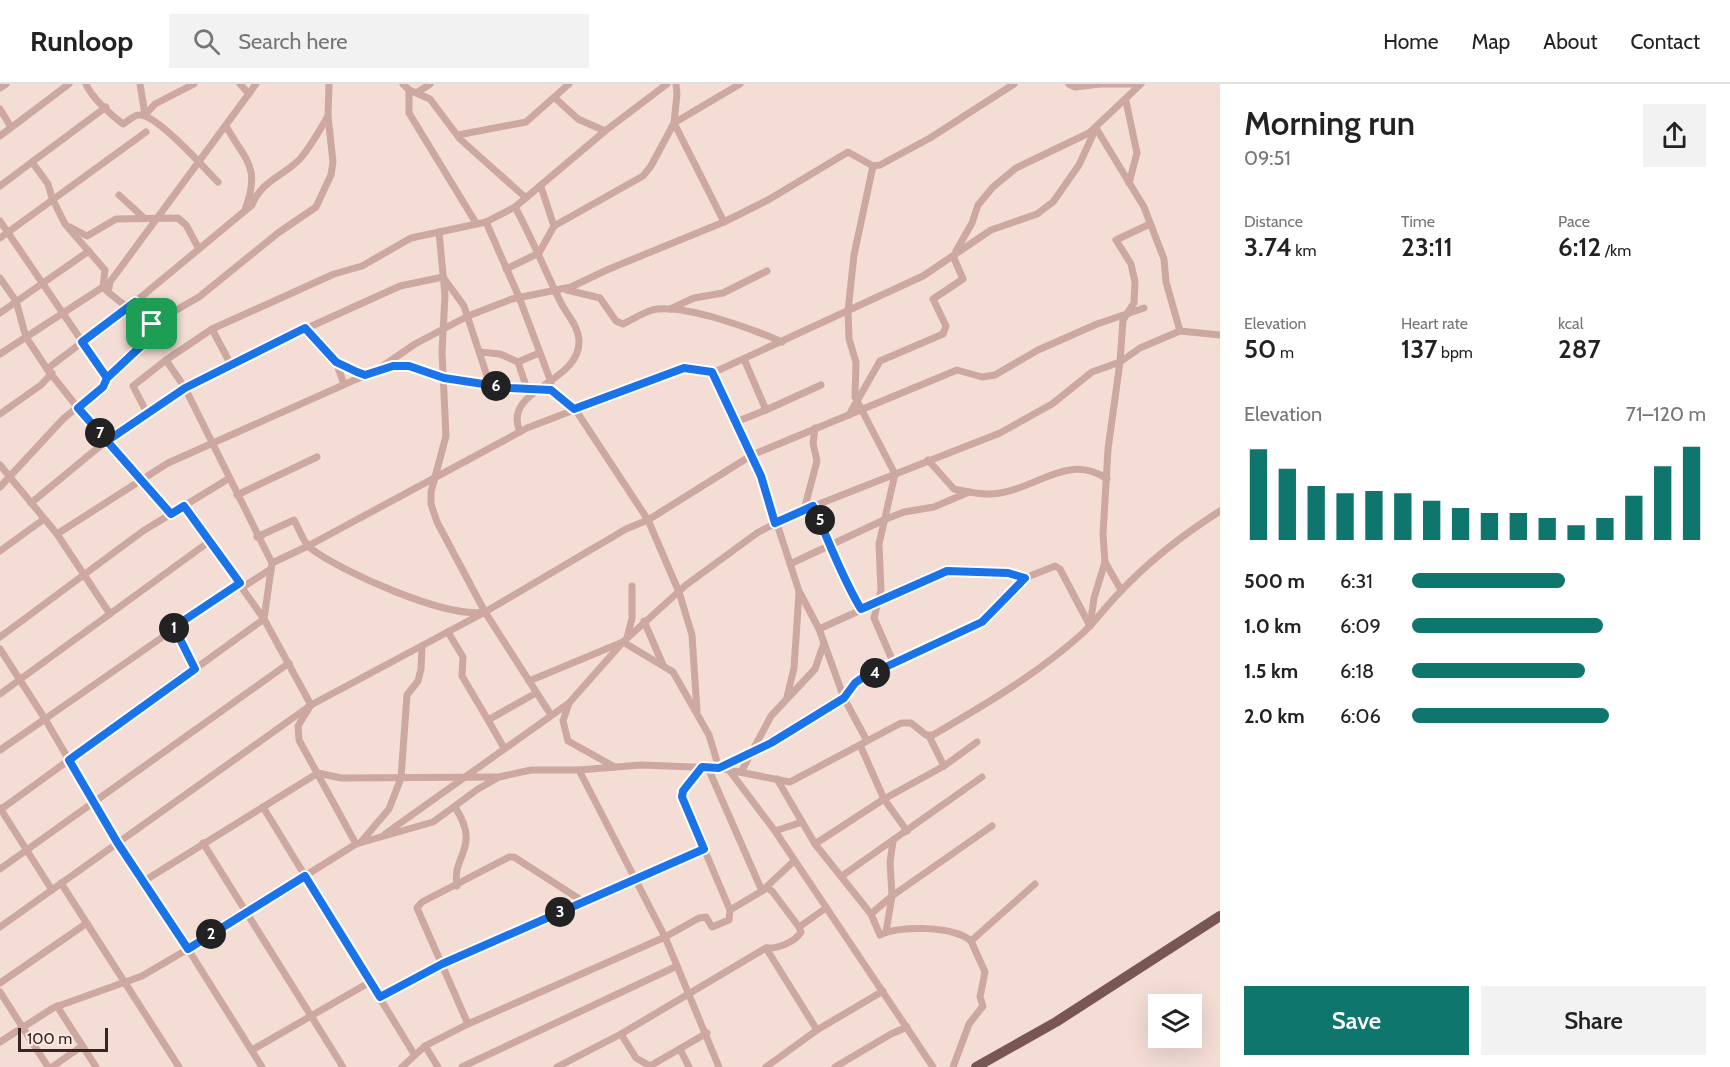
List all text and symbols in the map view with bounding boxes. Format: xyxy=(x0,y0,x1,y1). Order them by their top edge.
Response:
search box xyxy=(169,14,589,68)
text: Runloop xyxy=(30,24,133,58)
icon: search xyxy=(190,25,223,58)
text: Search here xyxy=(238,28,348,55)
text: Home xyxy=(1383,29,1439,54)
text: Map xyxy=(1472,29,1510,54)
text: About xyxy=(1543,29,1597,54)
text: Contact xyxy=(1630,29,1700,54)
text: Morning run xyxy=(1244,103,1415,143)
button: share xyxy=(1643,104,1706,167)
text: 09:51 xyxy=(1244,146,1291,170)
text: Distance xyxy=(1244,212,1303,231)
text: Time xyxy=(1401,212,1435,231)
text: Pace xyxy=(1558,212,1590,231)
text: 3.74 xyxy=(1244,231,1292,263)
text: 23:11 xyxy=(1401,231,1453,263)
text: 6:12 xyxy=(1558,231,1601,263)
text: km xyxy=(1292,241,1317,260)
text: /km xyxy=(1601,241,1631,260)
pin xyxy=(126,298,177,349)
icon: arrive xyxy=(135,307,168,340)
text: Elevation xyxy=(1244,314,1307,333)
text: Heart rate xyxy=(1401,314,1468,333)
text: kcal xyxy=(1558,314,1584,333)
text: 50 xyxy=(1244,333,1276,365)
text: 137 xyxy=(1401,333,1437,365)
text: 287 xyxy=(1558,333,1601,365)
text: m xyxy=(1276,343,1294,362)
text: bpm xyxy=(1437,343,1473,362)
pin: 6 xyxy=(481,371,511,401)
text: 6 xyxy=(492,376,501,395)
text: Elevation xyxy=(1244,402,1322,426)
text: 71–120 m xyxy=(1626,402,1706,426)
pin: 7 xyxy=(85,418,115,448)
text: 7 xyxy=(96,423,104,442)
pin: 5 xyxy=(805,505,835,535)
text: 5 xyxy=(816,510,824,529)
text: 500 m xyxy=(1244,569,1305,593)
text: 6:31 xyxy=(1340,569,1373,593)
pin: 1 xyxy=(159,613,189,643)
text: 1.0 km xyxy=(1244,614,1301,638)
text: 6:09 xyxy=(1340,614,1381,638)
text: 1 xyxy=(171,618,177,637)
pin: 4 xyxy=(860,658,890,688)
text: 1.5 km xyxy=(1244,659,1298,683)
text: 6:18 xyxy=(1340,659,1374,683)
text: 4 xyxy=(870,663,880,682)
text: 2.0 km xyxy=(1244,704,1305,728)
text: 6:06 xyxy=(1340,704,1381,728)
pin: 3 xyxy=(545,897,575,927)
text: 3 xyxy=(556,902,564,921)
pin: 2 xyxy=(196,919,226,949)
text: 2 xyxy=(207,924,215,943)
button: Save xyxy=(1244,986,1469,1055)
button: Share xyxy=(1481,986,1706,1055)
map controls xyxy=(1148,994,1202,1048)
button: layers xyxy=(1148,994,1202,1048)
scale bar xyxy=(18,1025,108,1052)
text: 100 m xyxy=(27,1029,72,1048)

